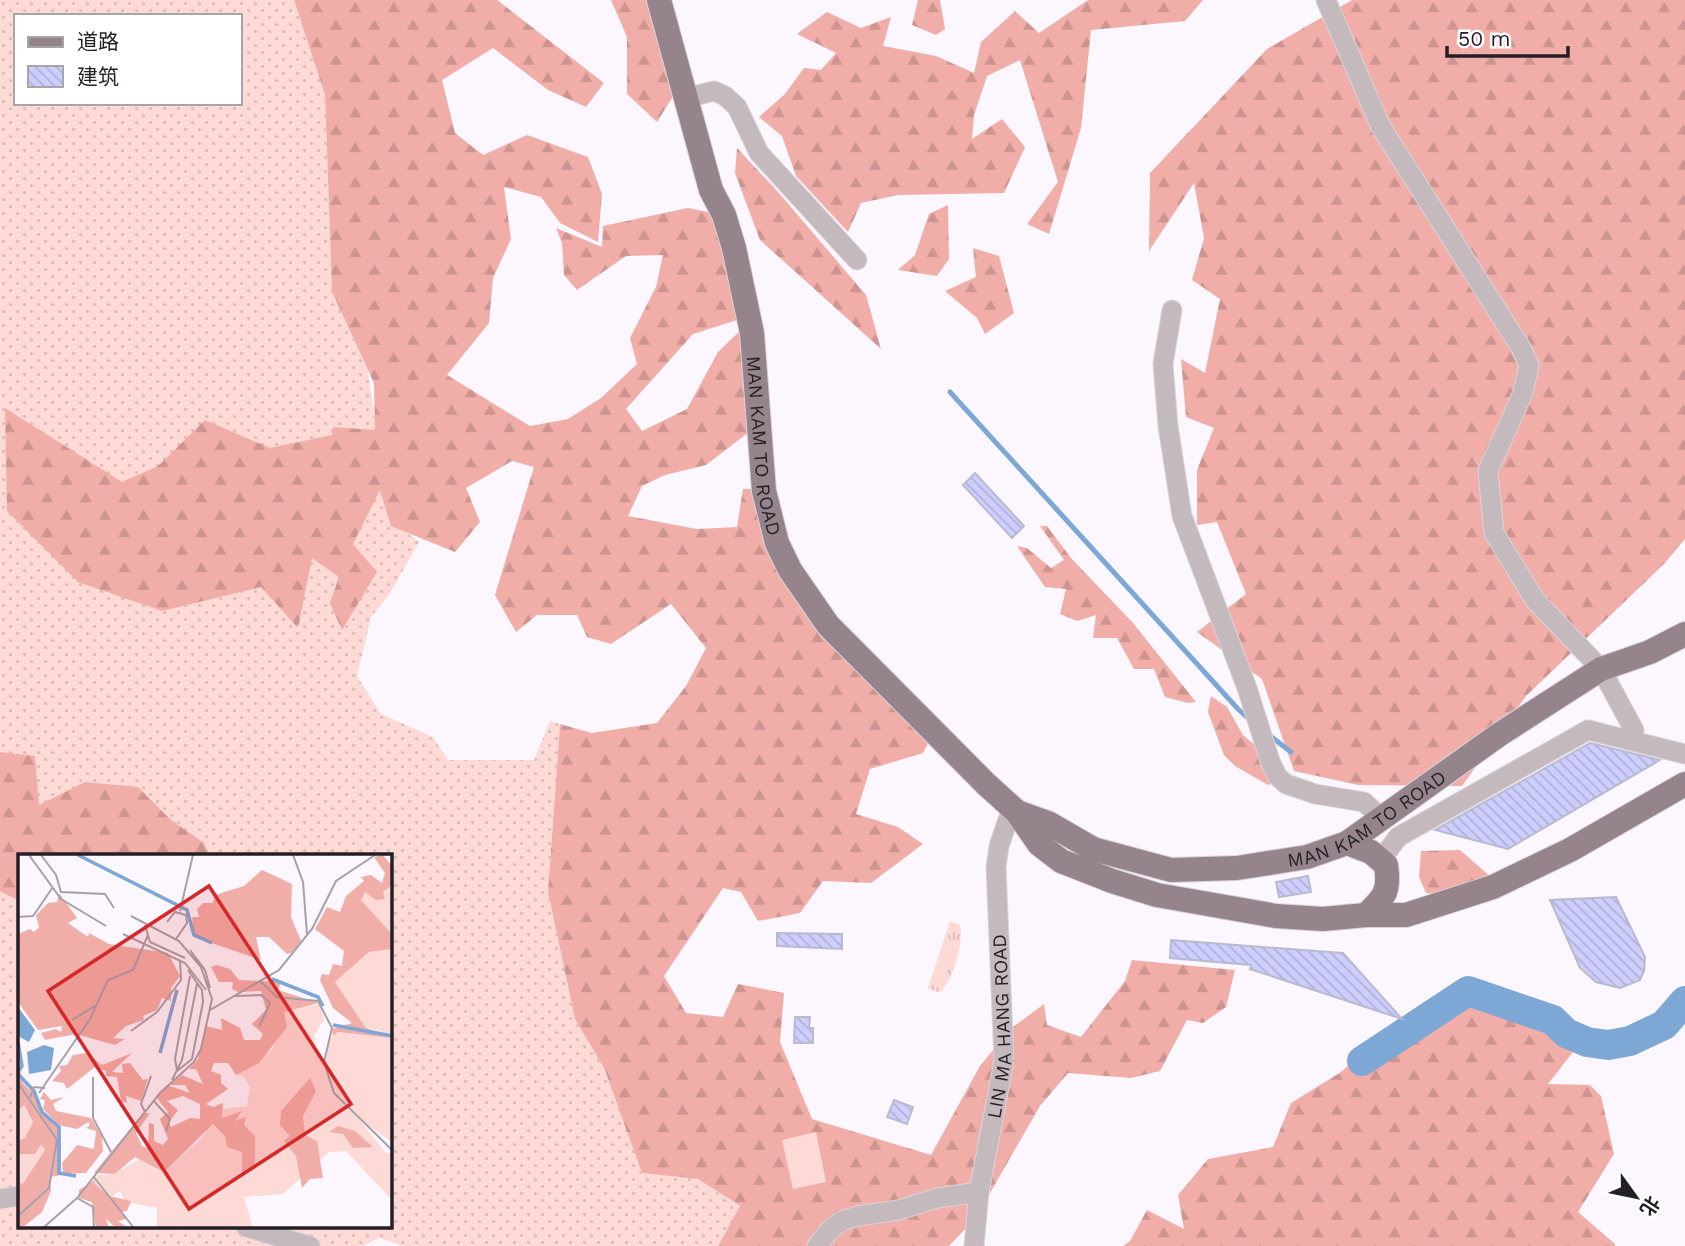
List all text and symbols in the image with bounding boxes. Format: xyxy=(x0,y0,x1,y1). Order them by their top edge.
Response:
legend xyxy=(14,14,242,105)
scale bar xyxy=(1447,14,1568,58)
text: 50 m xyxy=(1458,26,1510,51)
text: 道路 xyxy=(77,29,119,54)
text: 建筑 xyxy=(77,64,119,89)
street label: MAN KAM TO ROAD xyxy=(742,355,786,538)
street label: MAN KAM TO ROAD xyxy=(1286,765,1450,872)
inset map xyxy=(18,854,392,1228)
street label: LIN MA HANG ROAD xyxy=(982,934,1016,1120)
north arrow xyxy=(1601,1162,1671,1232)
text: 北 xyxy=(1635,1192,1665,1220)

